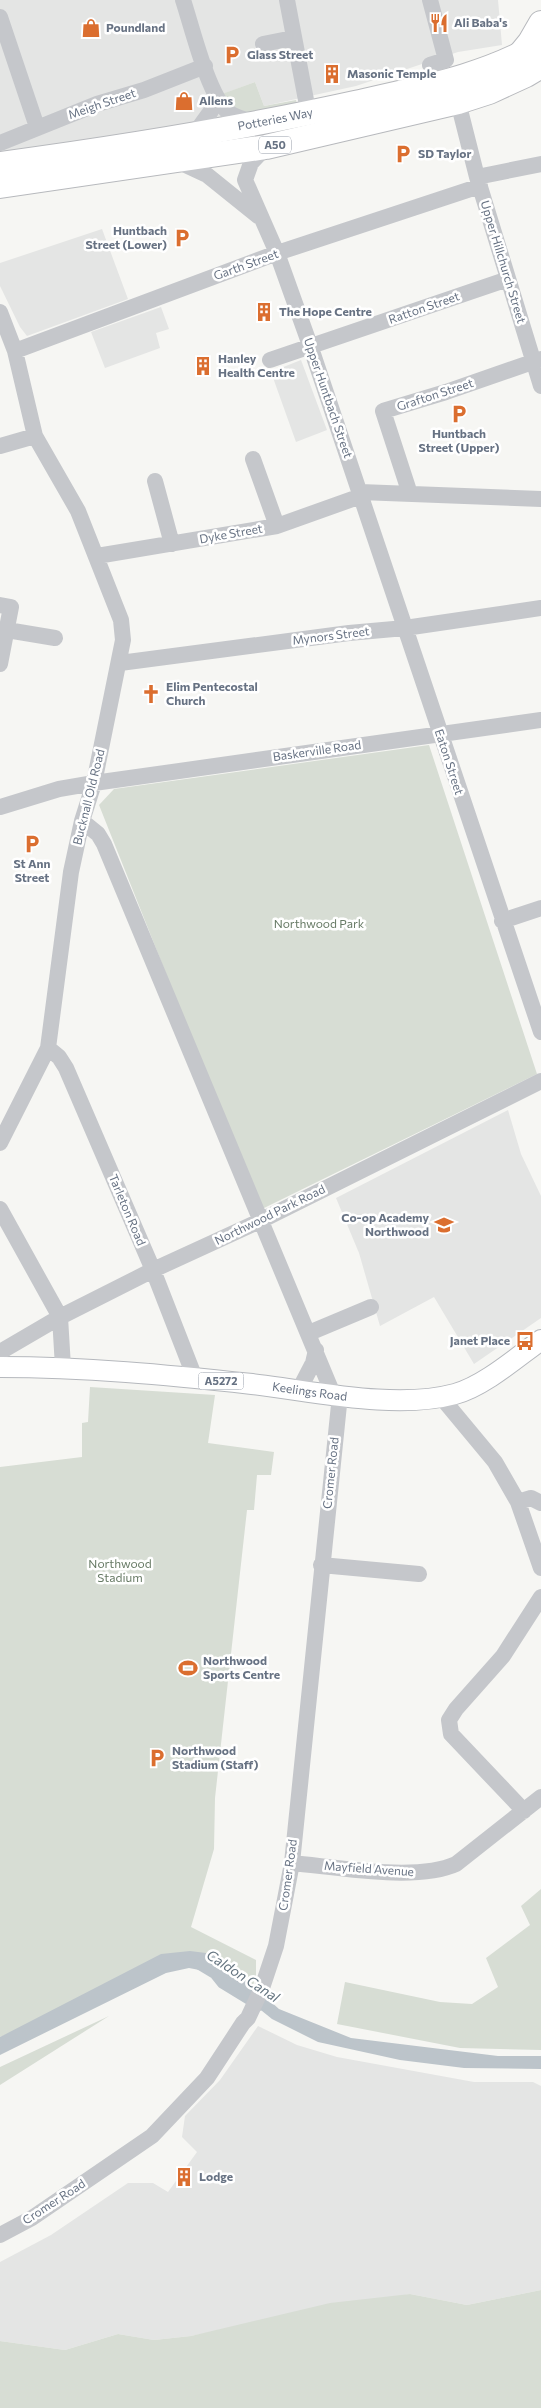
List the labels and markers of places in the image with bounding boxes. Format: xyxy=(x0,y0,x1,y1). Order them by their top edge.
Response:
restaurant icon: Ali Baba's xyxy=(428,12,450,34)
place label: Ali Baba's xyxy=(454,15,508,29)
shop icon: Poundland xyxy=(80,17,102,39)
place label: Poundland xyxy=(106,20,165,34)
parking icon: Glass Street xyxy=(221,44,243,66)
place label: Glass Street xyxy=(247,47,313,61)
building icon: Masonic Temple xyxy=(321,63,343,85)
place label: Masonic Temple xyxy=(347,66,436,80)
shop icon: Allens xyxy=(173,90,195,112)
place label: Allens xyxy=(199,93,233,107)
parking icon: SD Taylor xyxy=(392,143,414,165)
place label: SD Taylor xyxy=(418,146,471,160)
place label: Huntbach Street (Lower) xyxy=(86,223,167,251)
parking icon: Huntbach Street (Lower) xyxy=(171,227,193,249)
building icon: The Hope Centre xyxy=(253,301,275,323)
place label: The Hope Centre xyxy=(279,304,372,318)
place label: Hanley Health Centre xyxy=(218,351,295,379)
building icon: Hanley Health Centre xyxy=(192,355,214,377)
parking icon: Huntbach Street (Upper) xyxy=(448,403,470,425)
place label: Huntbach Street (Upper) xyxy=(419,426,499,454)
place label: Elim Pentecostal Church xyxy=(166,679,258,707)
church icon: Elim Pentecostal Church xyxy=(140,683,162,705)
parking icon: St Ann Street xyxy=(21,833,43,855)
place label: St Ann Street xyxy=(14,856,51,884)
place label: Co-op Academy Northwood xyxy=(341,1210,429,1238)
school or university icon: Co-op Academy Northwood xyxy=(433,1214,455,1236)
bus stop icon: Janet Place xyxy=(514,1330,536,1352)
place label: Janet Place xyxy=(450,1333,510,1348)
place label: Northwood Sports Centre xyxy=(203,1653,280,1681)
sports icon: Northwood Sports Centre xyxy=(177,1657,199,1679)
place label: Northwood Stadium (Staff) xyxy=(172,1743,258,1771)
parking icon: Northwood Stadium (Staff) xyxy=(146,1747,168,1769)
building icon: Lodge xyxy=(173,2166,195,2188)
place label: Lodge xyxy=(199,2169,233,2183)

